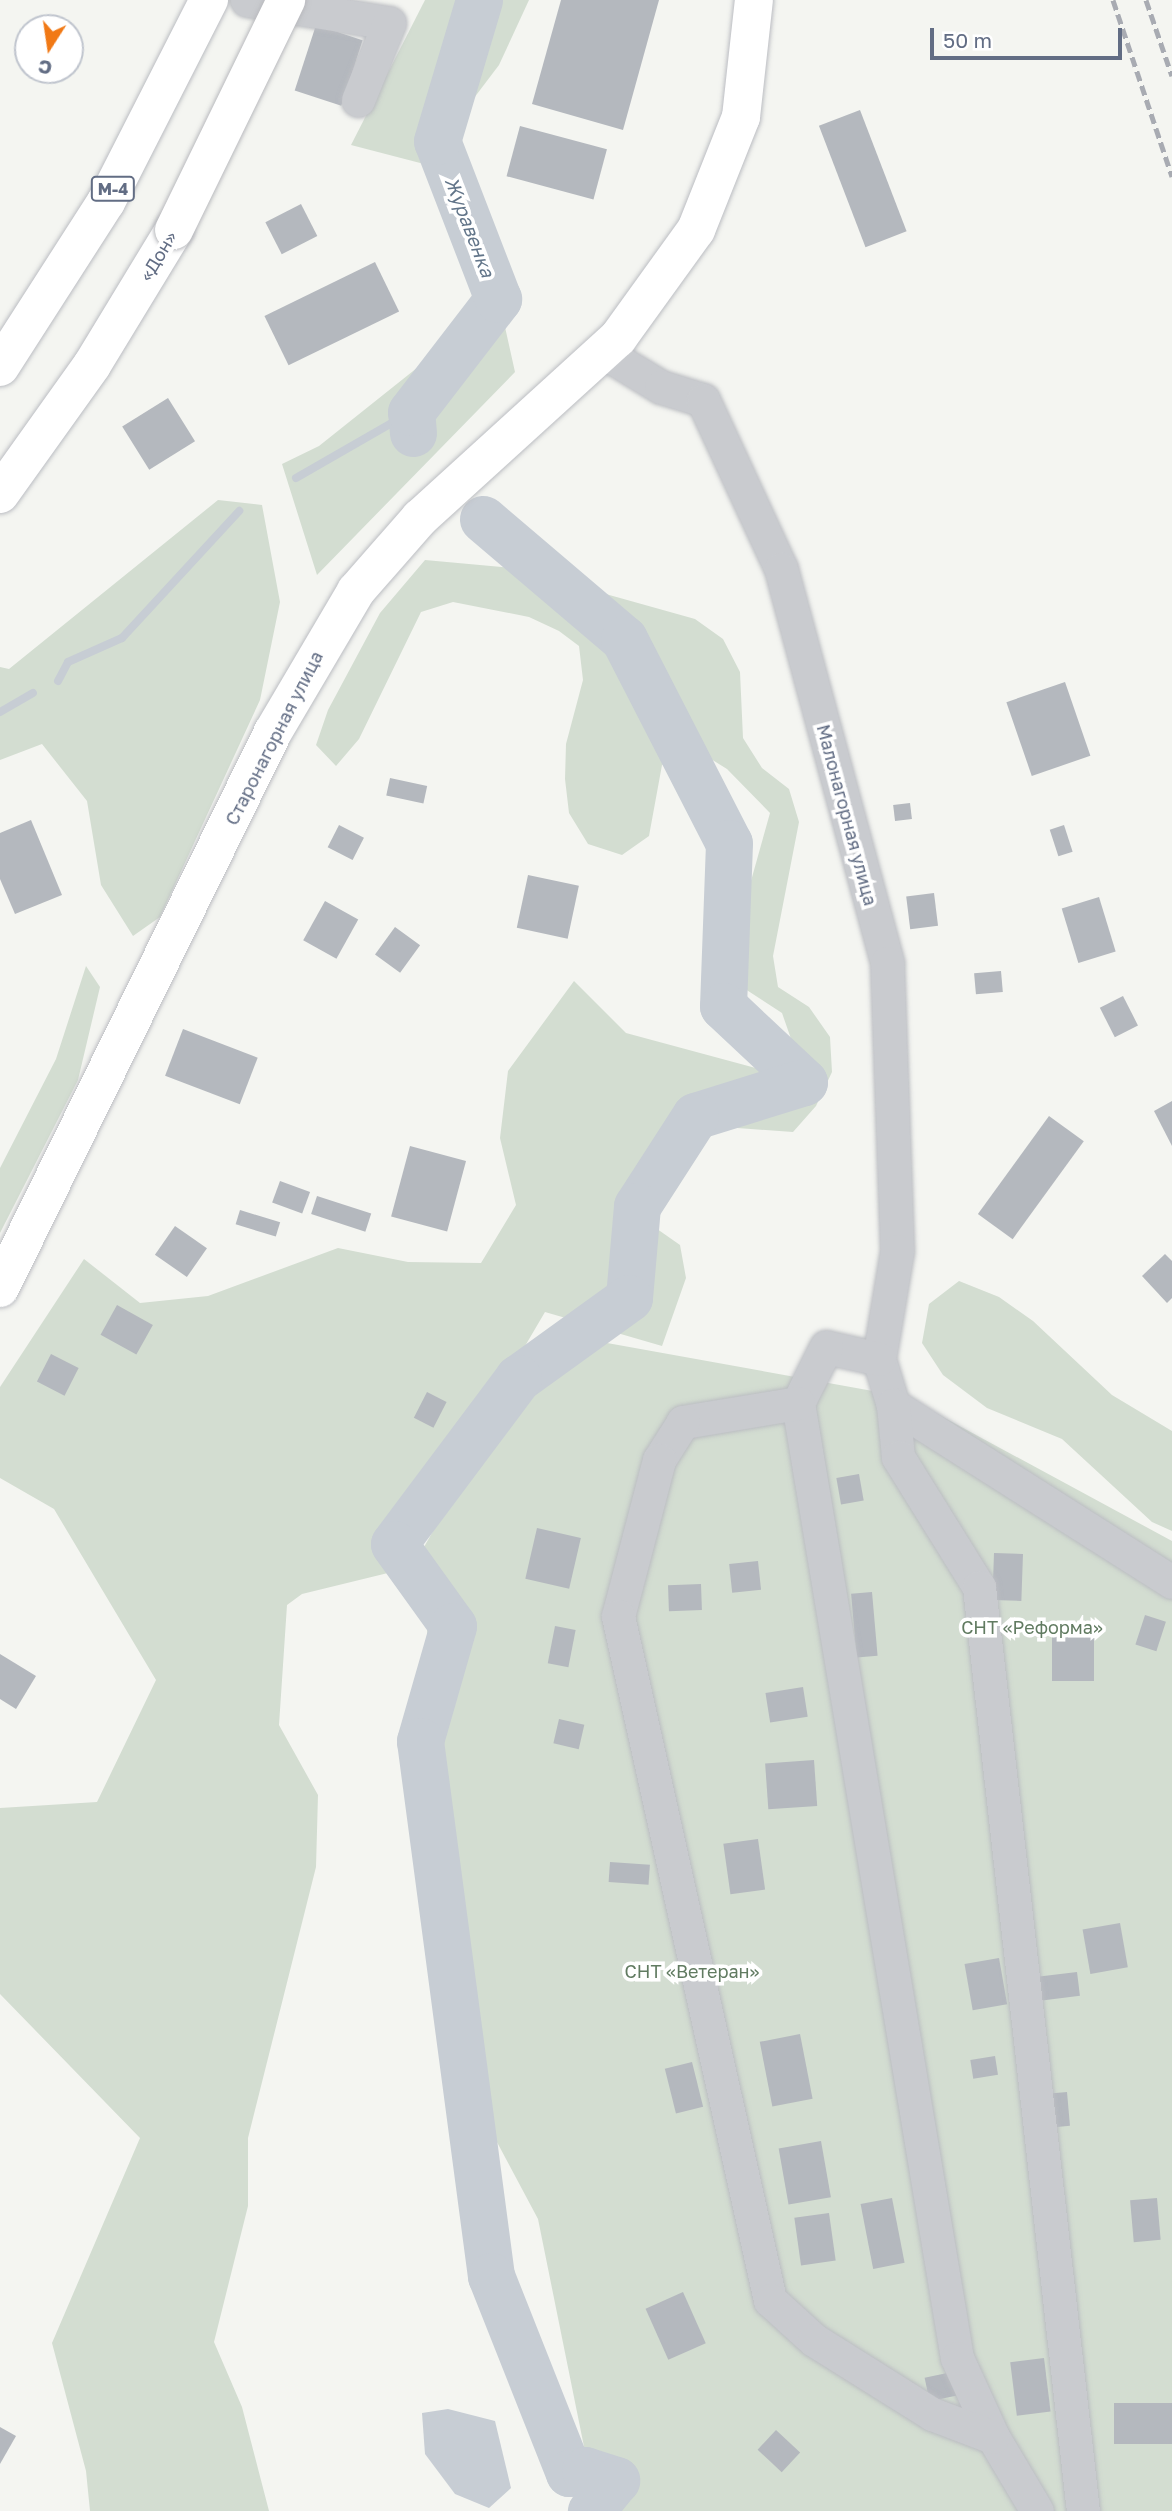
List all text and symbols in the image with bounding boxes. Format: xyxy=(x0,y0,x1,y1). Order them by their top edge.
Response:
north arrow xyxy=(14,14,84,84)
scale bar xyxy=(934,14,1126,58)
text: 50 m xyxy=(943,27,992,53)
text: С xyxy=(36,55,54,81)
water label: Журавенка xyxy=(440,174,500,280)
road number: М-4 xyxy=(90,176,136,202)
street label: «Дон» xyxy=(135,227,181,285)
street label: Старонагорная улица xyxy=(221,647,327,829)
street label: Малонагорная улица xyxy=(812,722,882,908)
park label: СНТ «Реформа» xyxy=(961,1616,1103,1638)
park label: СНТ «Ветеран» xyxy=(625,1960,759,1982)

